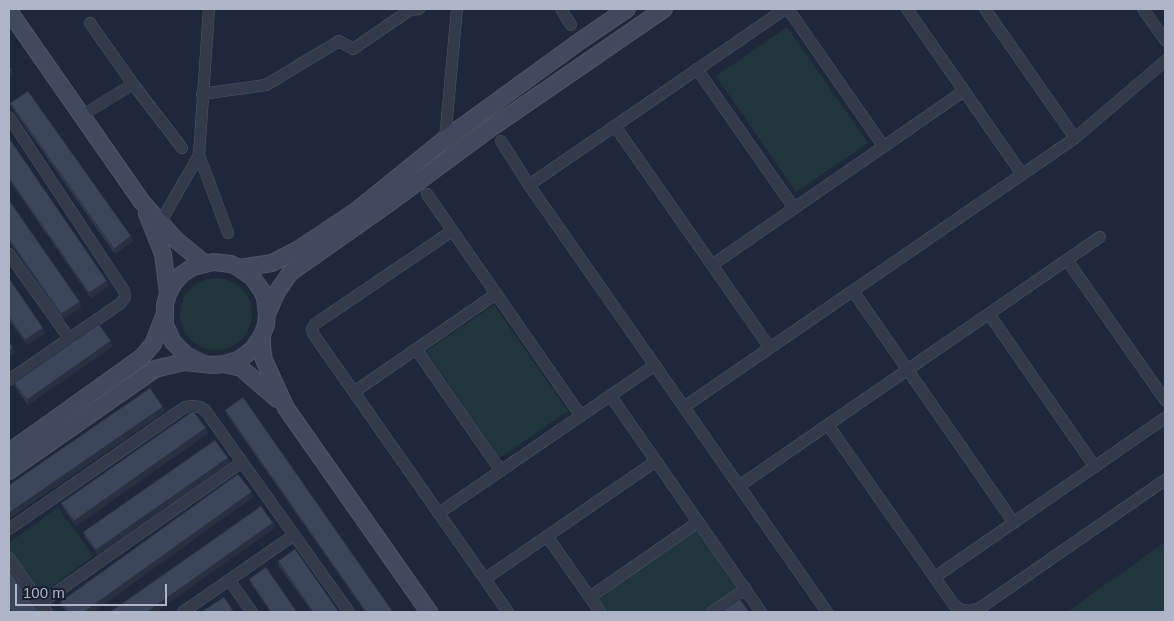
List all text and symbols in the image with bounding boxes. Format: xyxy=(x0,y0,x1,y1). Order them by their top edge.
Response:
scale bar xyxy=(18,574,170,606)
text: 100 m xyxy=(23,584,65,601)

